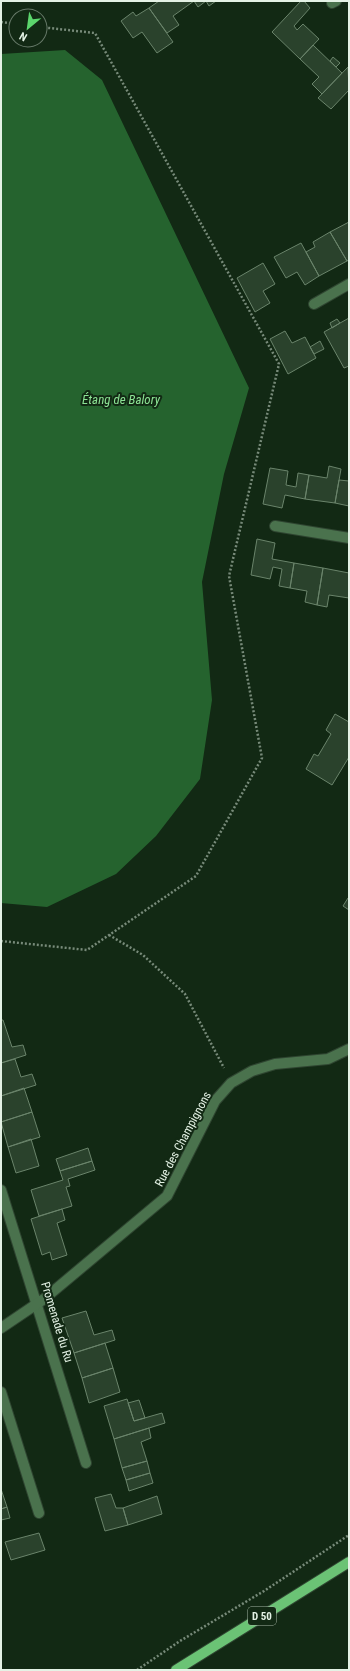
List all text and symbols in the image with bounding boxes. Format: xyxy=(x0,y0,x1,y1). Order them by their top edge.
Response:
north arrow xyxy=(8,8,48,48)
text: N xyxy=(17,29,29,44)
water label: Étang de Balory xyxy=(82,392,161,407)
street label: Rue des Champignons xyxy=(152,1089,214,1189)
street label: Promenade du Ru xyxy=(38,1280,76,1364)
road number: D 50 xyxy=(248,1607,276,1625)

